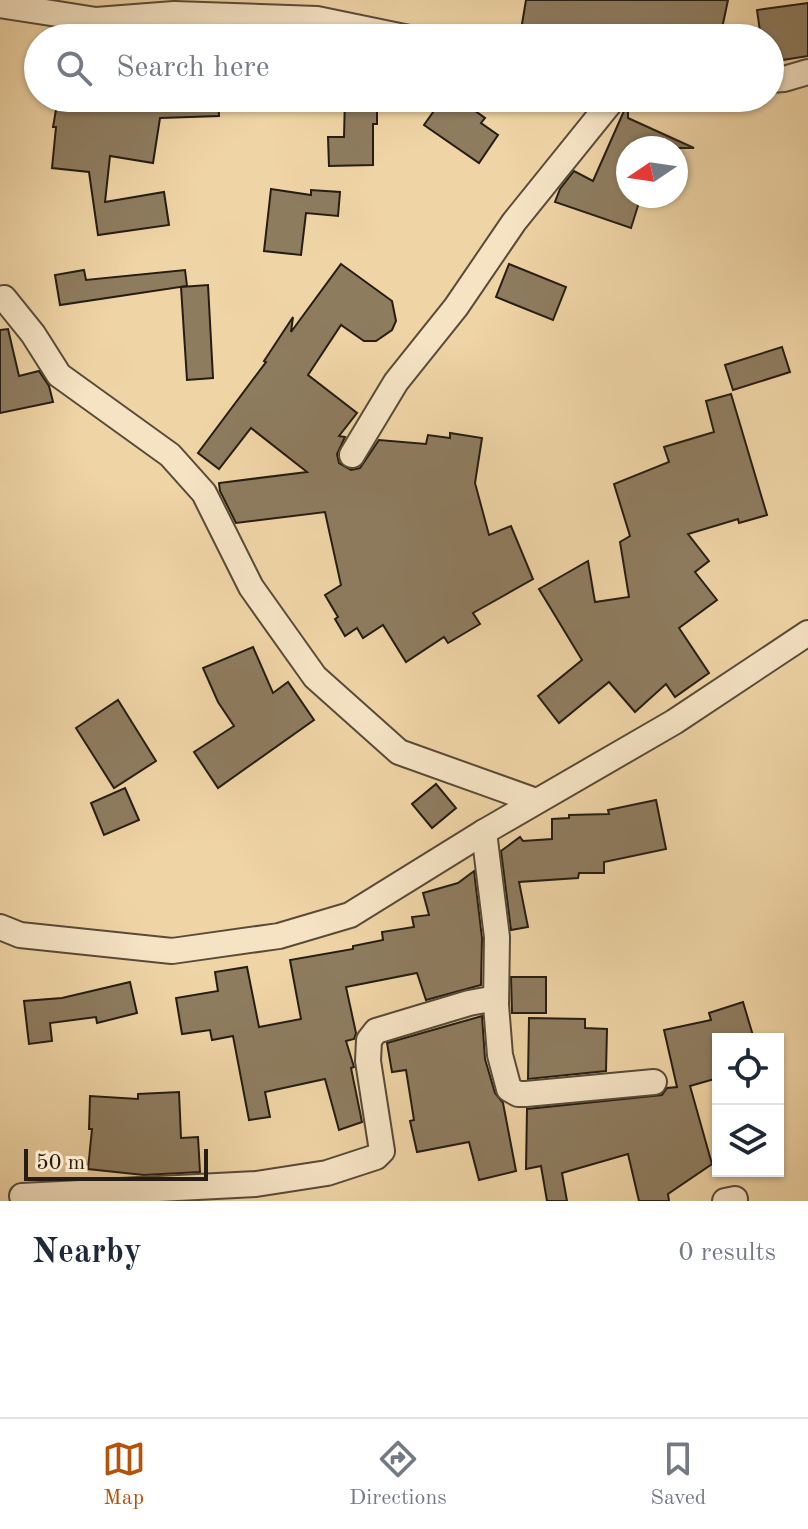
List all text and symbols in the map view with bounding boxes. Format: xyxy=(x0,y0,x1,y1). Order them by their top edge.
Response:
search box xyxy=(24,24,784,112)
icon: search xyxy=(52,46,96,90)
text: Search here xyxy=(116,53,270,83)
north arrow xyxy=(616,136,688,208)
map controls xyxy=(712,1033,784,1177)
button: locate xyxy=(712,1033,784,1105)
button: layers xyxy=(712,1105,784,1177)
scale bar xyxy=(24,1145,208,1181)
text: 50 m xyxy=(36,1152,85,1174)
text: Nearby xyxy=(32,1236,142,1270)
text: 0 results xyxy=(678,1240,776,1266)
tab: Map xyxy=(102,1437,146,1512)
tab: Directions xyxy=(349,1437,447,1512)
tab: Saved xyxy=(650,1437,706,1512)

